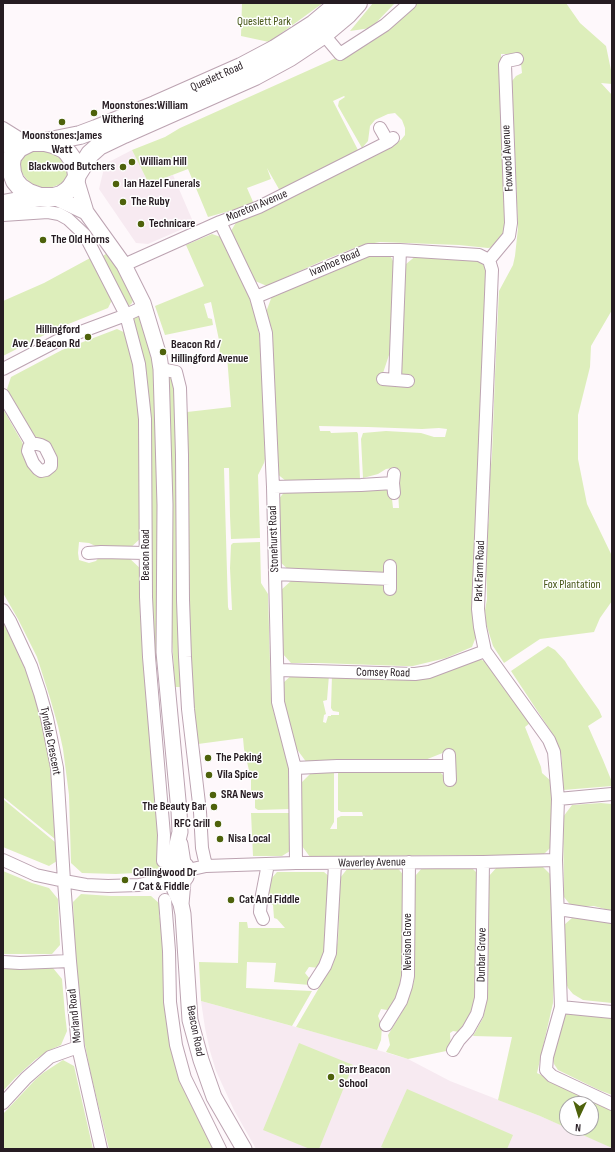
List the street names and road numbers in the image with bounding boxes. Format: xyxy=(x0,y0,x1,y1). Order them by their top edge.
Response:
street label: Queslett Road xyxy=(188,59,246,95)
street label: Foxwood Avenue xyxy=(499,124,517,192)
street label: Moreton Avenue xyxy=(224,187,290,225)
street label: Ivanhoe Road xyxy=(308,246,362,280)
street label: Stonehurst Road xyxy=(266,505,282,573)
street label: Beacon Road xyxy=(139,529,153,581)
street label: Park Farm Road xyxy=(472,540,488,602)
street label: Comsey Road xyxy=(356,665,410,681)
street label: Tyndale Crescent xyxy=(36,706,64,776)
street label: Waverley Avenue xyxy=(338,855,406,871)
street label: Nevison Grove xyxy=(401,913,415,971)
street label: Dunbar Grove xyxy=(474,928,490,982)
street label: Morland Road xyxy=(65,988,85,1044)
street label: Beacon Road xyxy=(183,1004,207,1058)

